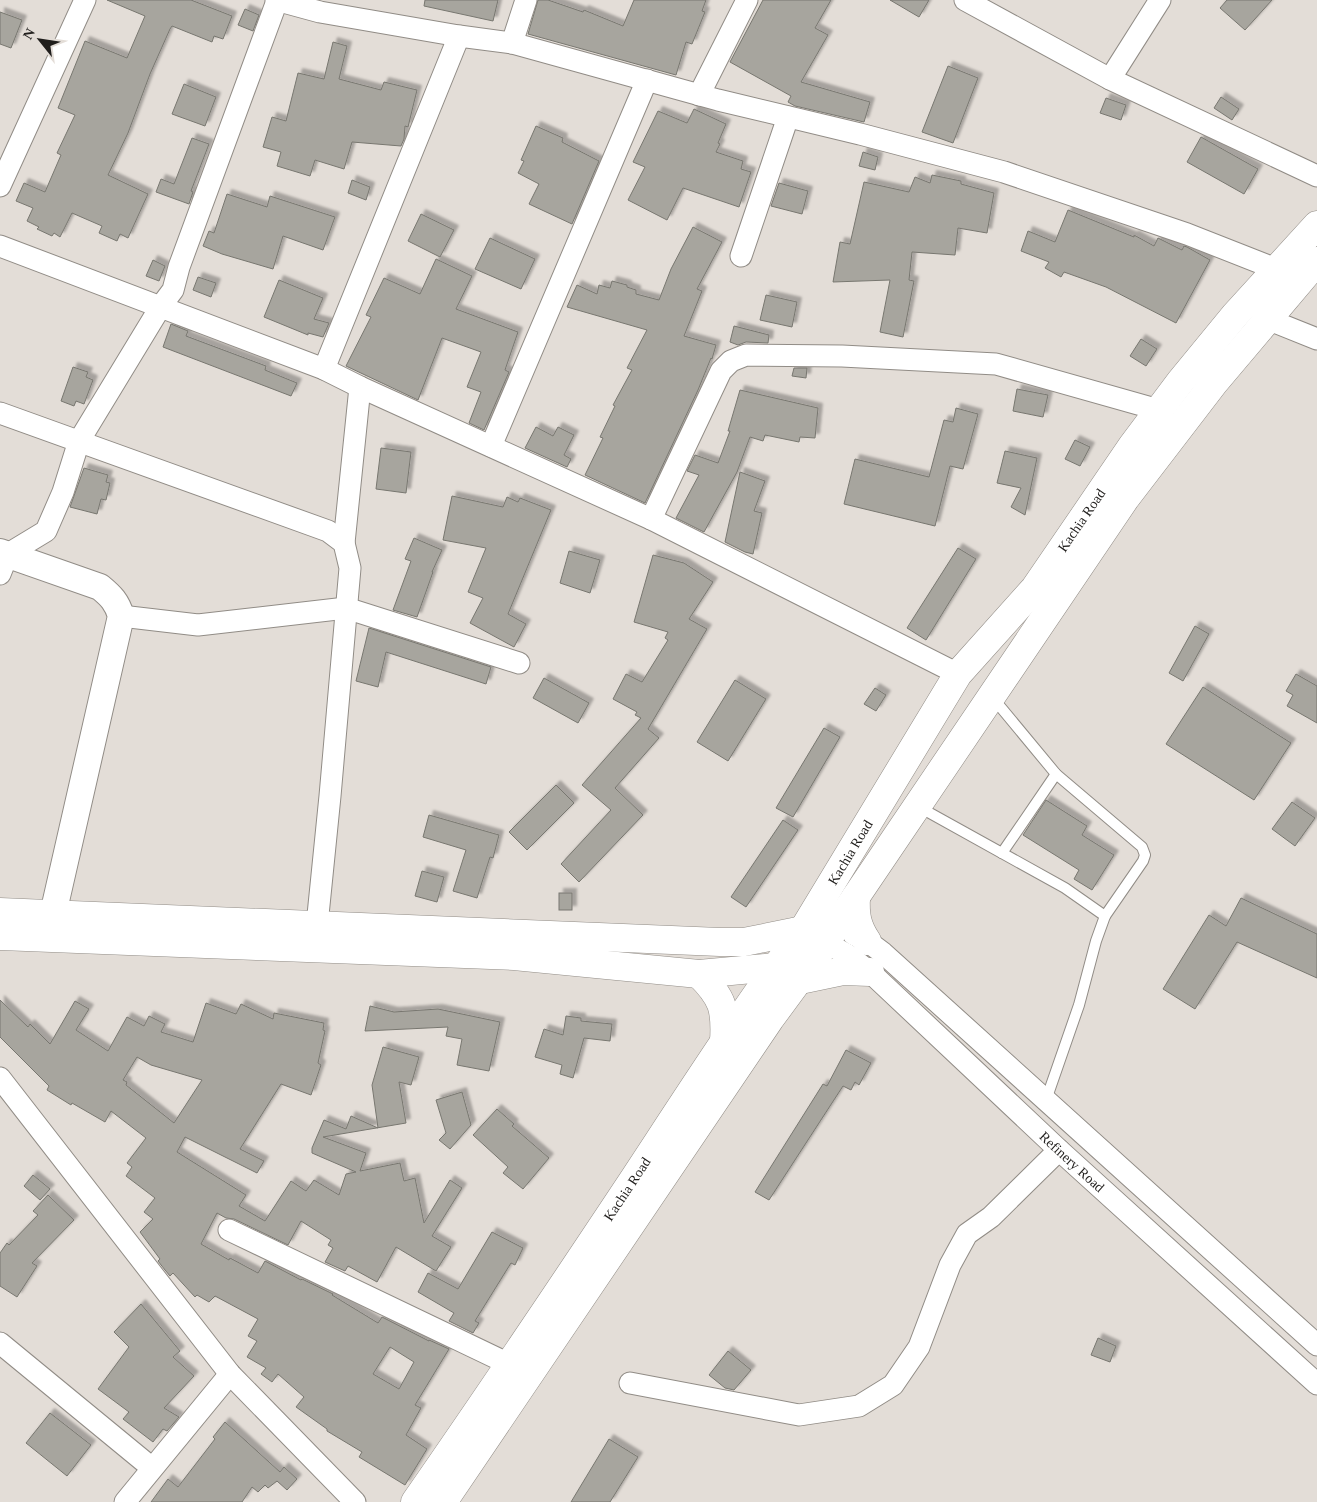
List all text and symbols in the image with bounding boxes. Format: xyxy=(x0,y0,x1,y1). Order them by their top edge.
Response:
north arrow xyxy=(15,15,65,65)
text: N xyxy=(20,26,38,42)
street label: Kachia Road xyxy=(1055,486,1108,555)
street label: Kachia Road xyxy=(825,818,876,888)
street label: Refinery Road xyxy=(1036,1129,1107,1195)
street label: Kachia Road xyxy=(601,1155,654,1224)

